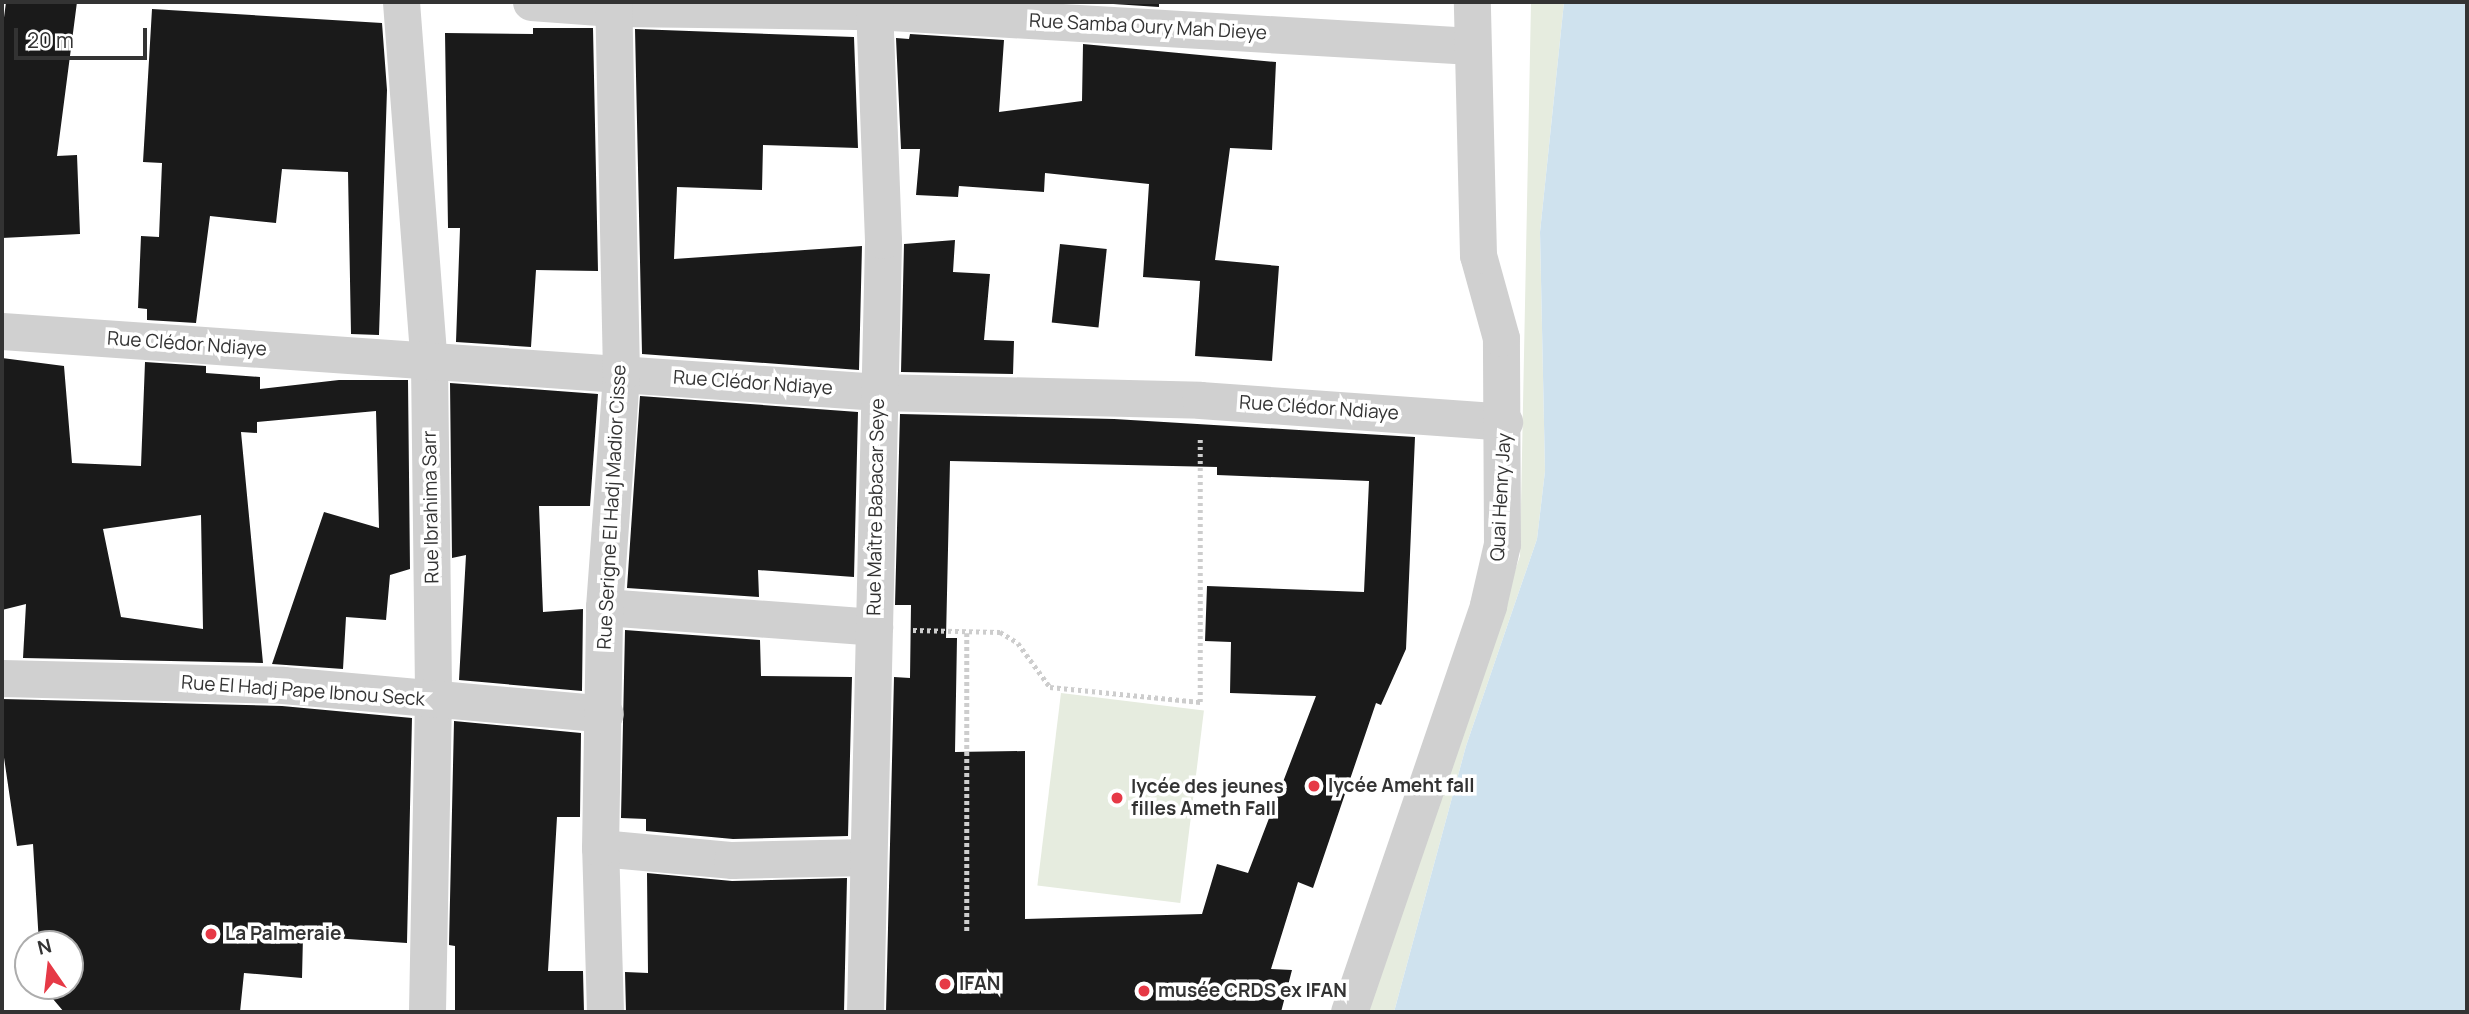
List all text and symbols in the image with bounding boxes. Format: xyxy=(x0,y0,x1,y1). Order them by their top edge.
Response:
street label: Rue Samba Oury Mah Dieye xyxy=(1028,9,1268,45)
scale bar xyxy=(18,14,150,58)
text: 20 m xyxy=(27,26,74,54)
street label: Rue Clédor Ndiaye xyxy=(106,327,268,361)
street label: Rue Serigne El Hadj Madior Cisse xyxy=(593,364,631,650)
street label: Rue Clédor Ndiaye xyxy=(672,366,834,400)
street label: Rue Clédor Ndiaye xyxy=(1238,391,1400,425)
street label: Rue Maître Babacar Seye xyxy=(863,398,889,616)
street label: Rue Ibrahima Sarr xyxy=(418,430,444,584)
street label: Quai Henry Jay xyxy=(1486,432,1516,562)
street label: Rue El Hadj Pape Ibnou Seck xyxy=(180,671,426,711)
place label: lycée Ameht fall xyxy=(1328,775,1475,797)
place label: lycée des jeunes filles Ameth Fall xyxy=(1131,776,1284,820)
marker: lycée Ameht fall xyxy=(1306,778,1322,794)
marker: lycée des jeunes filles Ameth Fall xyxy=(1109,790,1125,806)
place label: La Palmeraie xyxy=(225,923,341,945)
marker: La Palmeraie xyxy=(203,926,219,942)
north arrow xyxy=(14,930,84,1000)
text: N xyxy=(35,932,54,961)
place label: IFAN xyxy=(959,973,1000,995)
marker: IFAN xyxy=(937,976,953,992)
place label: musée CRDS ex IFAN xyxy=(1158,980,1347,1002)
marker: musée CRDS ex IFAN xyxy=(1136,983,1152,999)

